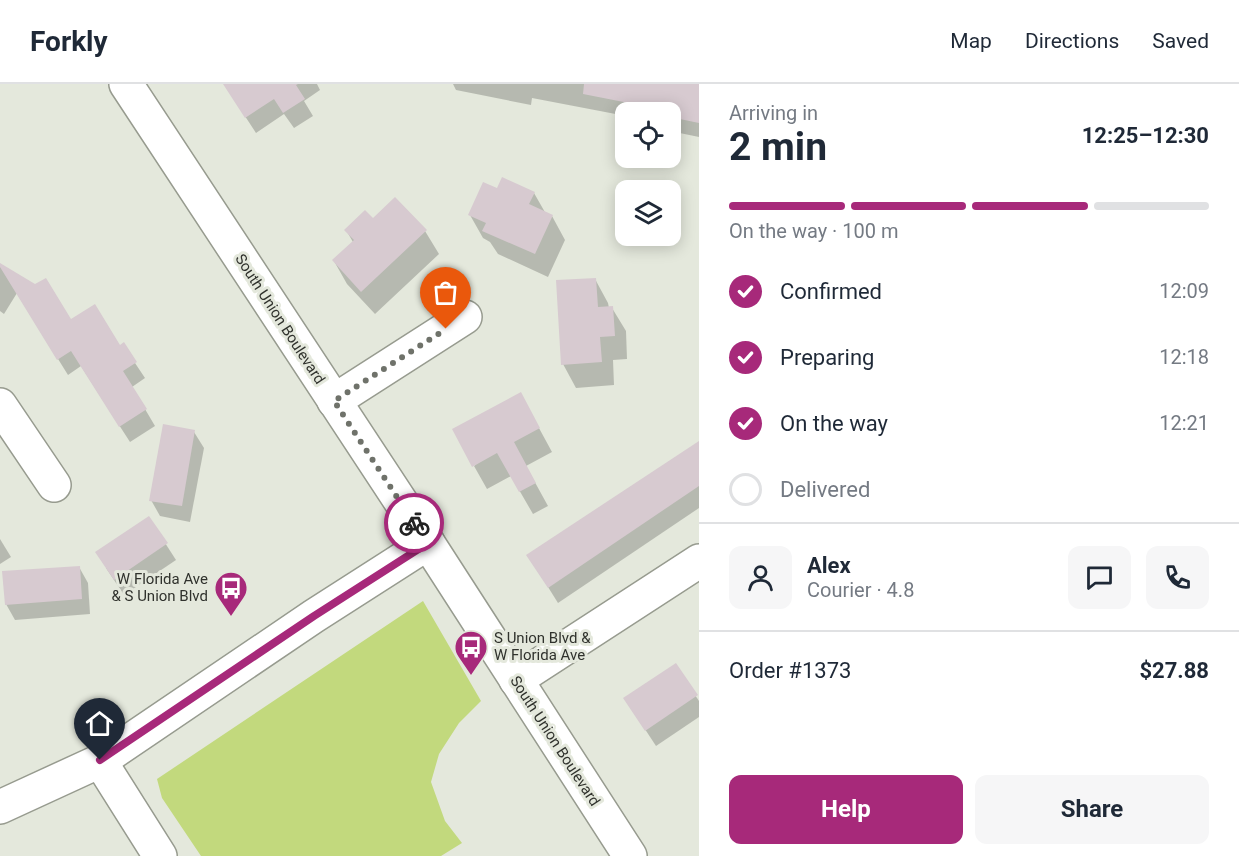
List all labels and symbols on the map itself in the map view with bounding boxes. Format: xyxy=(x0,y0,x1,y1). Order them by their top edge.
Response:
street label: South Union Boulevard xyxy=(231,251,329,387)
pin xyxy=(420,267,471,329)
courier xyxy=(384,493,444,553)
place label: W Florida Ave & S Union Blvd xyxy=(111,570,208,605)
bus stop icon: W Florida Ave & S Union Blvd xyxy=(213,570,249,617)
bus stop icon: S Union Blvd & W Florida Ave xyxy=(453,629,489,676)
place label: S Union Blvd & W Florida Ave xyxy=(494,629,591,664)
street label: South Union Boulevard xyxy=(506,673,604,809)
pin xyxy=(74,698,125,760)

